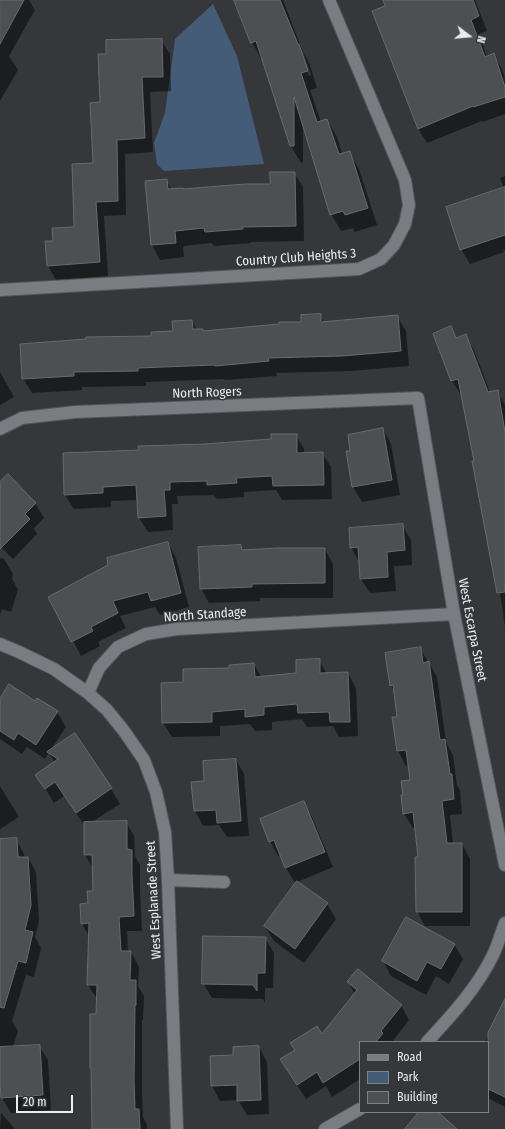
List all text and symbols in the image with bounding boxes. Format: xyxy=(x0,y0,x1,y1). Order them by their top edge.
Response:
north arrow xyxy=(449,16,489,56)
text: N xyxy=(474,34,488,44)
street label: Country Club Heights 3 xyxy=(235,246,357,270)
street label: North Rogers xyxy=(172,384,242,402)
street label: West Escarpa Street xyxy=(454,577,490,683)
street label: North Standage xyxy=(163,604,247,626)
street label: West Esplanade Street xyxy=(143,840,165,960)
legend xyxy=(359,1041,489,1113)
text: Road xyxy=(397,1050,422,1064)
text: Park xyxy=(397,1070,418,1084)
scale bar xyxy=(18,1087,75,1113)
text: Building xyxy=(397,1090,437,1104)
text: 20 m xyxy=(23,1095,47,1109)

